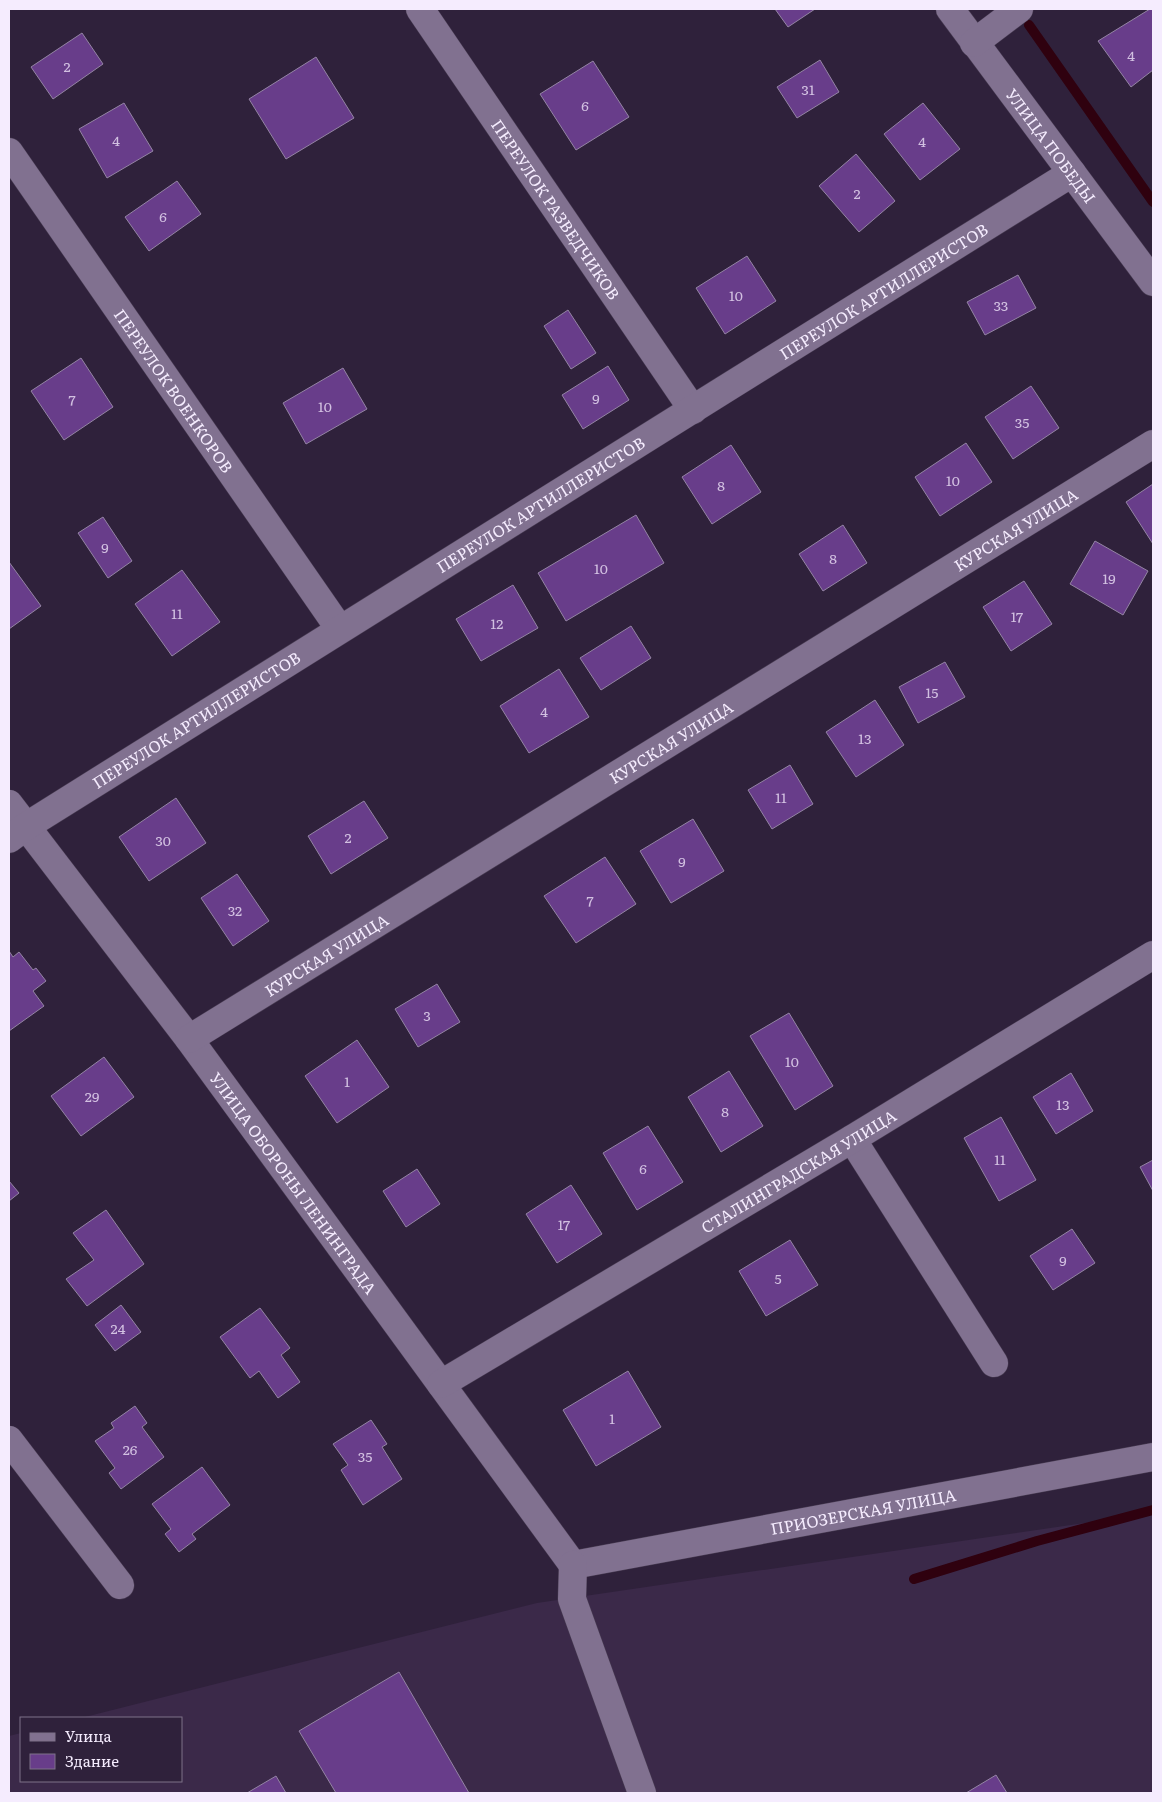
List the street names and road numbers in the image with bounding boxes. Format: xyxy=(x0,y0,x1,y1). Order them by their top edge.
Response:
street label: УЛИЦА ПОБЕДЫ xyxy=(1001,83,1102,208)
street label: ПЕРЕУЛОК РАЗВЕДЧИКОВ xyxy=(486,114,626,304)
street label: ПЕРЕУЛОК АРТИЛЛЕРИСТОВ xyxy=(774,217,992,365)
street label: ПЕРЕУЛОК ВОЕНКОРОВ xyxy=(109,303,240,477)
street label: ПЕРЕУЛОК АРТИЛЛЕРИСТОВ xyxy=(431,430,649,578)
street label: КУРСКАЯ УЛИЦА xyxy=(949,481,1082,576)
street label: ПЕРЕУЛОК АРТИЛЛЕРИСТОВ xyxy=(87,645,305,794)
street label: КУРСКАЯ УЛИЦА xyxy=(604,694,737,789)
street label: КУРСКАЯ УЛИЦА xyxy=(259,907,393,1002)
street label: УЛИЦА ОБОРОНЫ ЛЕНИНГРАДА xyxy=(205,1067,383,1299)
street label: СТАЛИНГРАДСКАЯ УЛИЦА xyxy=(696,1103,901,1239)
street label: ПРИОЗЕРСКАЯ УЛИЦА xyxy=(768,1482,958,1540)

